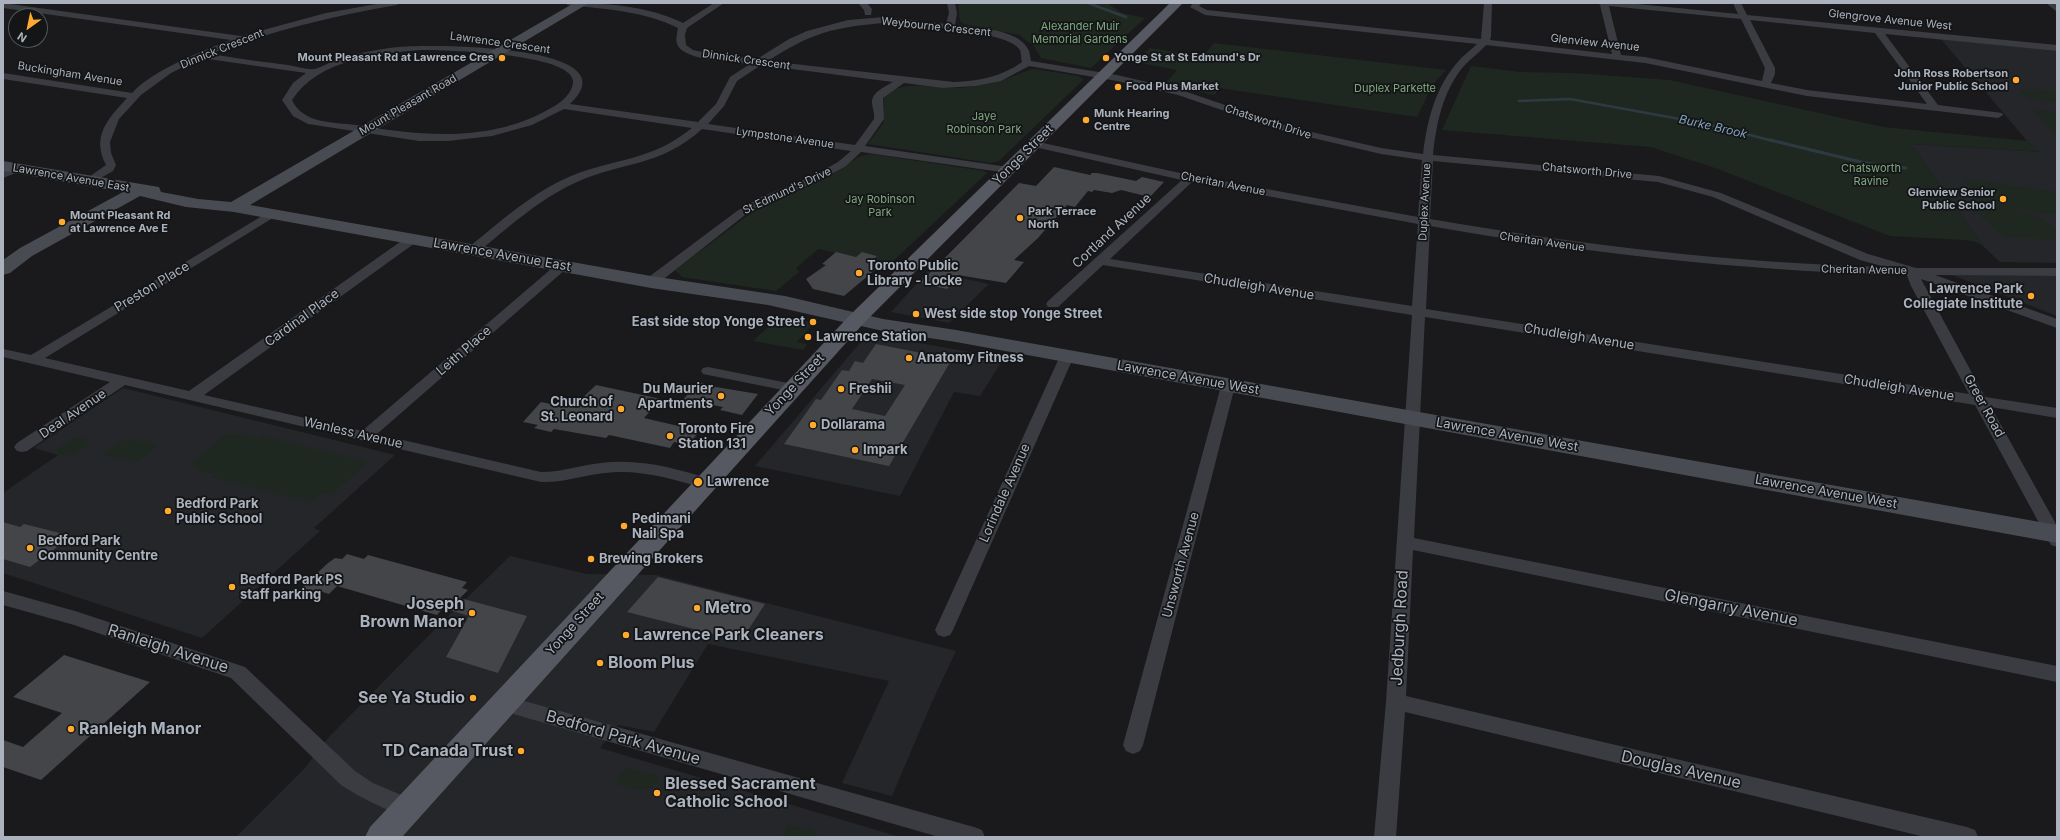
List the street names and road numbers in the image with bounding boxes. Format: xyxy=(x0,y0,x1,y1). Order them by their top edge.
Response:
street label: Glengrove Avenue West xyxy=(1828,7,1952,33)
street label: Weybourne Crescent xyxy=(881,15,991,39)
street label: Dinnick Crescent xyxy=(178,26,266,72)
street label: Lawrence Crescent xyxy=(449,29,551,57)
street label: Glenview Avenue xyxy=(1550,32,1640,54)
street label: Dinnick Crescent xyxy=(701,47,791,73)
street label: Buckingham Avenue xyxy=(17,59,123,89)
street label: Mount Pleasant Road xyxy=(357,72,459,138)
street label: Chatsworth Drive xyxy=(1223,102,1313,142)
street label: Yonge Street xyxy=(989,121,1057,189)
street label: Lympstone Avenue xyxy=(735,125,835,151)
street label: Chatsworth Drive xyxy=(1541,160,1633,182)
street label: Lawrence Avenue East xyxy=(12,161,130,195)
street label: Duplex Avenue xyxy=(1416,163,1434,241)
street label: St Edmund's Drive xyxy=(741,165,833,217)
street label: Cheritan Avenue xyxy=(1180,169,1266,199)
street label: Cortland Avenue xyxy=(1069,190,1155,272)
street label: Cheritan Avenue xyxy=(1499,229,1585,255)
street label: Lawrence Avenue East xyxy=(432,235,572,275)
street label: Preston Place xyxy=(112,259,192,315)
street label: Cheritan Avenue xyxy=(1821,263,1907,277)
street label: Chudleigh Avenue xyxy=(1203,271,1315,303)
street label: Cardinal Place xyxy=(262,286,342,350)
street label: Chudleigh Avenue xyxy=(1523,321,1635,353)
street label: Leith Place xyxy=(433,323,495,379)
street label: Yonge Street xyxy=(762,351,828,419)
street label: Lawrence Avenue West xyxy=(1116,358,1260,398)
street label: Chudleigh Avenue xyxy=(1843,372,1955,404)
street label: Greer Road xyxy=(1960,372,2008,440)
street label: Deal Avenue xyxy=(37,386,109,442)
street label: Wanless Avenue xyxy=(302,414,404,452)
street label: Lawrence Avenue West xyxy=(1435,415,1579,455)
street label: Lorindale Avenue xyxy=(976,441,1034,545)
street label: Lawrence Avenue West xyxy=(1754,472,1898,512)
street label: Unsworth Avenue xyxy=(1159,510,1203,620)
street label: Jedburgh Road xyxy=(1387,570,1413,686)
street label: Glengarry Avenue xyxy=(1663,586,1799,630)
street label: Yonge Street xyxy=(543,589,607,659)
street label: Ranleigh Avenue xyxy=(105,620,231,678)
street label: Bedford Park Avenue xyxy=(544,707,702,769)
street label: Douglas Avenue xyxy=(1619,747,1743,793)

